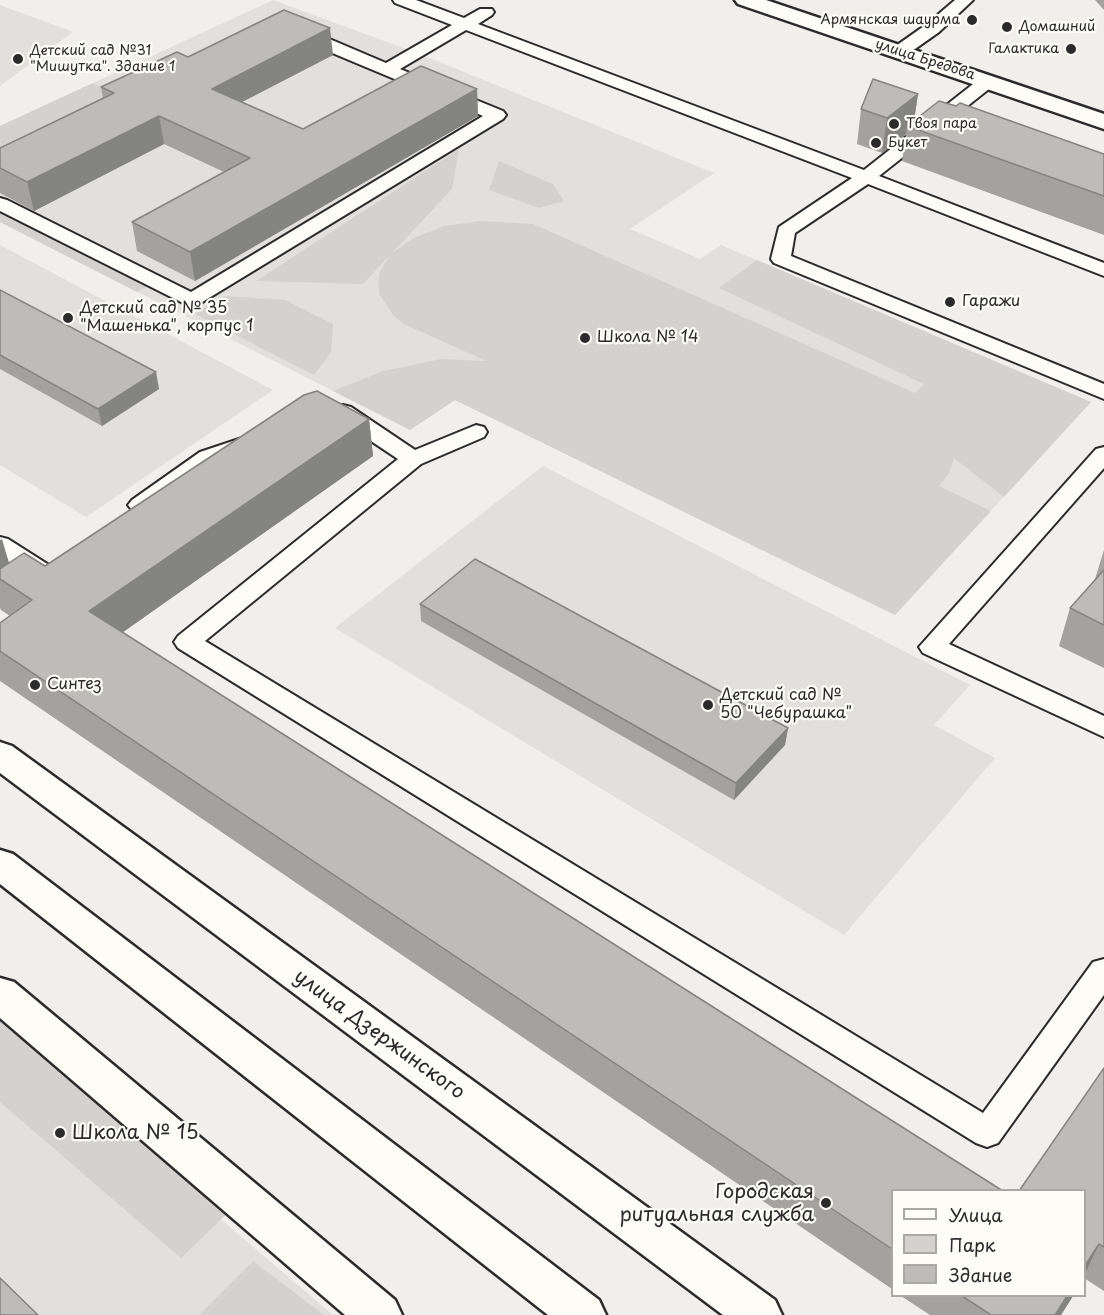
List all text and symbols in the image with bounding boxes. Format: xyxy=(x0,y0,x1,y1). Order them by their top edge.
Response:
place label: Армянская шаурма xyxy=(820,12,960,28)
marker: Армянская шаурма xyxy=(965,13,979,27)
place label: Домашний xyxy=(1019,19,1095,35)
marker: Домашний xyxy=(1000,20,1014,34)
street label: улица Бредова xyxy=(873,36,977,84)
place label: Галактика xyxy=(988,41,1059,57)
marker: Галактика xyxy=(1064,42,1078,56)
place label: Детский сад №31 "Мишутка". Здание 1 xyxy=(30,43,175,76)
marker: Детский сад №31 "Мишутка". Здание 1 xyxy=(11,52,25,66)
place label: Твоя пара xyxy=(906,116,977,132)
marker: Твоя пара xyxy=(887,117,901,131)
place label: Букет xyxy=(888,135,927,151)
marker: Букет xyxy=(869,136,883,150)
place label: Гаражи xyxy=(962,292,1020,312)
marker: Гаражи xyxy=(943,295,957,309)
place label: Детский сад № 35 "Машенька", корпус 1 xyxy=(80,299,253,337)
marker: Детский сад № 35 "Машенька", корпус 1 xyxy=(61,311,75,325)
place label: Школа № 14 xyxy=(597,328,699,348)
marker: Школа № 14 xyxy=(578,331,592,345)
place label: Синтез xyxy=(47,675,102,695)
marker: Синтез xyxy=(28,678,42,692)
place label: Детский сад № 50 "Чебурашка" xyxy=(720,686,852,724)
marker: Детский сад № 50 "Чебурашка" xyxy=(701,698,715,712)
street label: улица Дзержинского xyxy=(289,965,469,1105)
place label: Школа № 15 xyxy=(72,1121,199,1145)
marker: Школа № 15 xyxy=(53,1126,67,1140)
place label: Городская ритуальная служба xyxy=(620,1180,814,1227)
legend xyxy=(891,1189,1086,1297)
marker: Городская ритуальная служба xyxy=(819,1196,833,1210)
text: Улица xyxy=(949,1201,1003,1228)
text: Парк xyxy=(949,1231,995,1258)
text: Здание xyxy=(949,1261,1012,1288)

